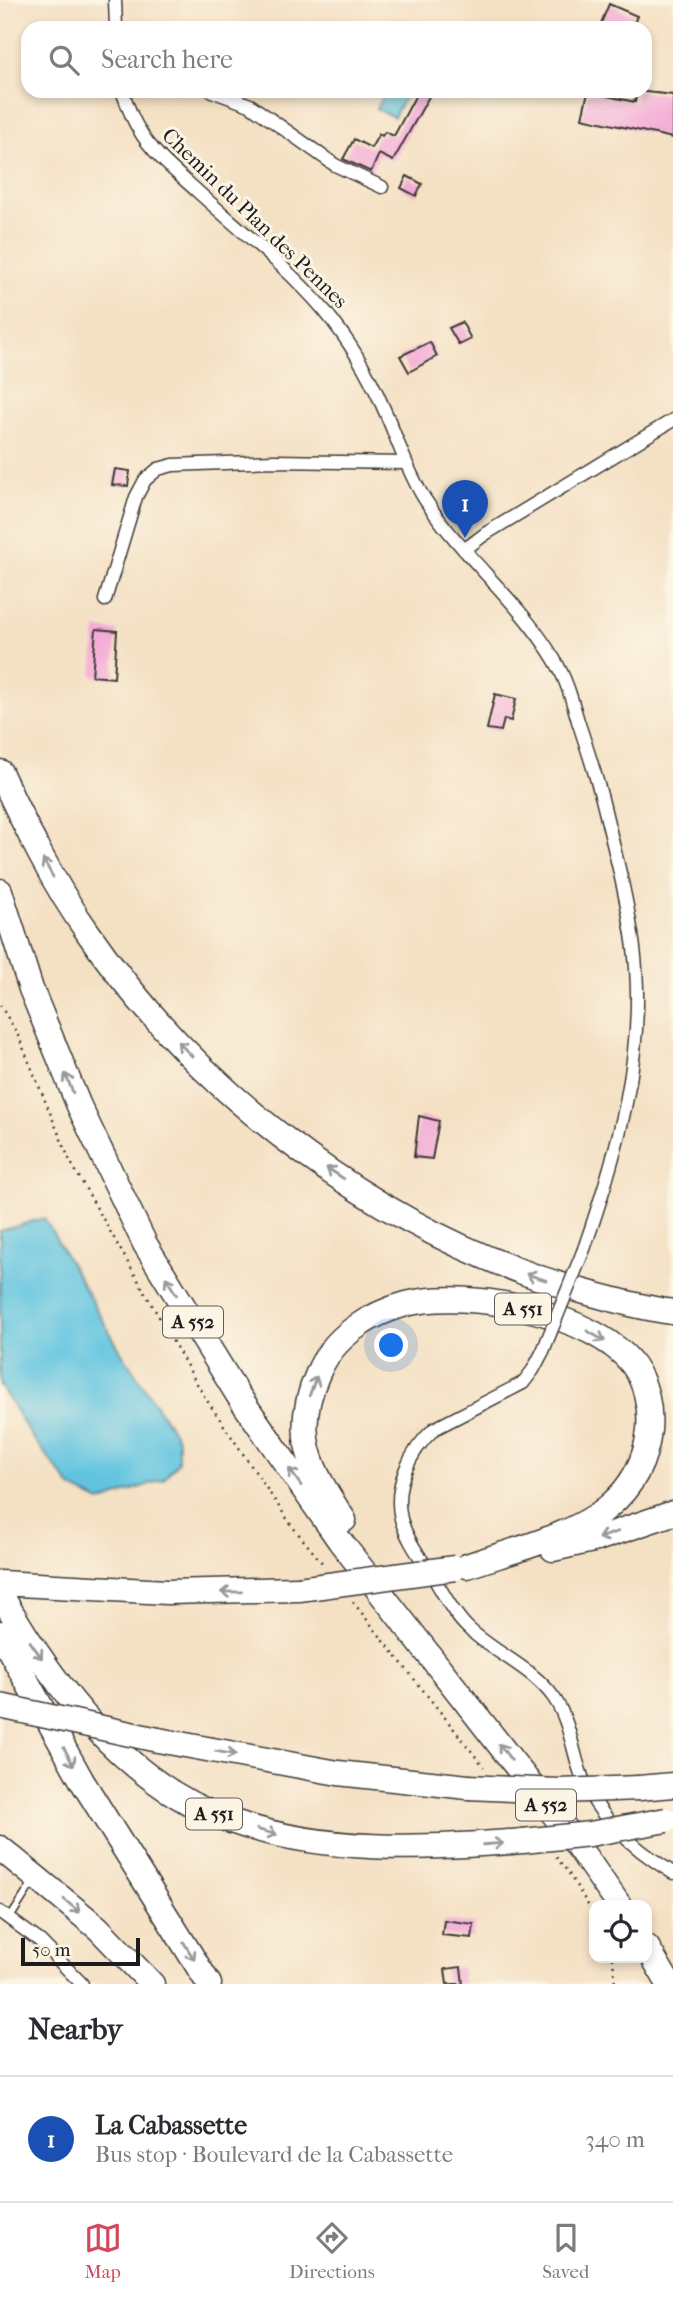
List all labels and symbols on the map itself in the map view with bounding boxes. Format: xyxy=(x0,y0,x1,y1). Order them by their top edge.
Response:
street label: Chemin du Plan des Pennes xyxy=(157,123,353,313)
pin: 1 xyxy=(442,480,488,538)
one-way arrow xyxy=(41,858,54,879)
one-way arrow xyxy=(176,1041,193,1058)
one-way arrow xyxy=(62,1072,75,1094)
one-way arrow xyxy=(325,1166,345,1180)
one-way arrow xyxy=(525,1270,547,1283)
one-way arrow xyxy=(163,1277,178,1296)
road number: A 551 xyxy=(495,1294,551,1324)
road number: A 552 xyxy=(163,1306,223,1338)
your location xyxy=(374,1328,408,1362)
one-way arrow xyxy=(585,1329,605,1343)
one-way arrow xyxy=(307,1375,320,1397)
one-way arrow xyxy=(288,1468,302,1487)
one-way arrow xyxy=(598,1530,620,1542)
one-way arrow xyxy=(219,1585,242,1598)
one-way arrow xyxy=(29,1640,43,1659)
one-way arrow xyxy=(498,1743,513,1762)
one-way arrow xyxy=(214,1746,236,1760)
one-way arrow xyxy=(62,1747,76,1767)
road number: A 552 xyxy=(516,1789,576,1820)
road number: A 551 xyxy=(186,1798,242,1830)
one-way arrow xyxy=(255,1826,277,1839)
one-way arrow xyxy=(481,1837,504,1850)
one-way arrow xyxy=(63,1898,81,1914)
scale bar xyxy=(21,1935,140,1967)
one-way arrow xyxy=(182,1940,196,1960)

